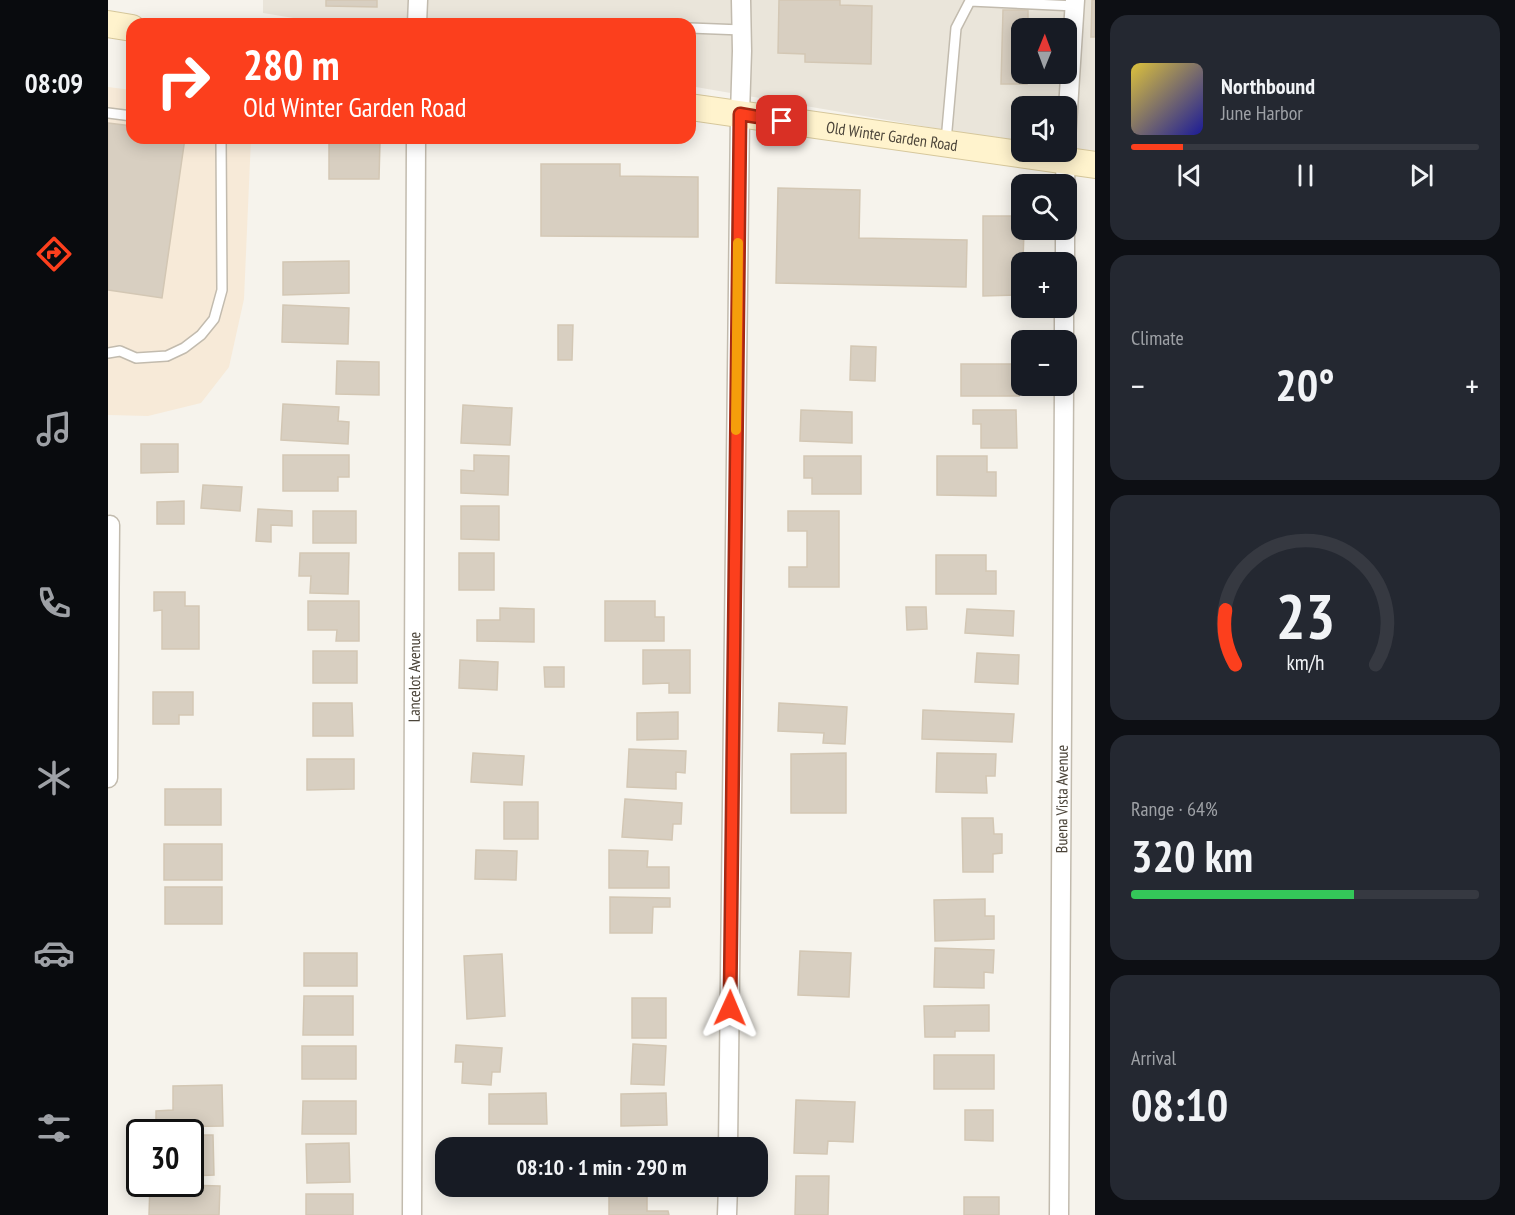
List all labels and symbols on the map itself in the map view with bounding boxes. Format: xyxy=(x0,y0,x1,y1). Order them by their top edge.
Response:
north arrow xyxy=(1011,18,1077,84)
pin xyxy=(756,95,807,146)
street label: Old Winter Garden Road xyxy=(825,117,959,155)
street label: Lancelot Avenue xyxy=(404,632,424,722)
street label: Buena Vista Avenue xyxy=(1051,745,1072,853)
position arrow xyxy=(698,976,762,1040)
speed limit sign: 30 xyxy=(126,1119,204,1197)

